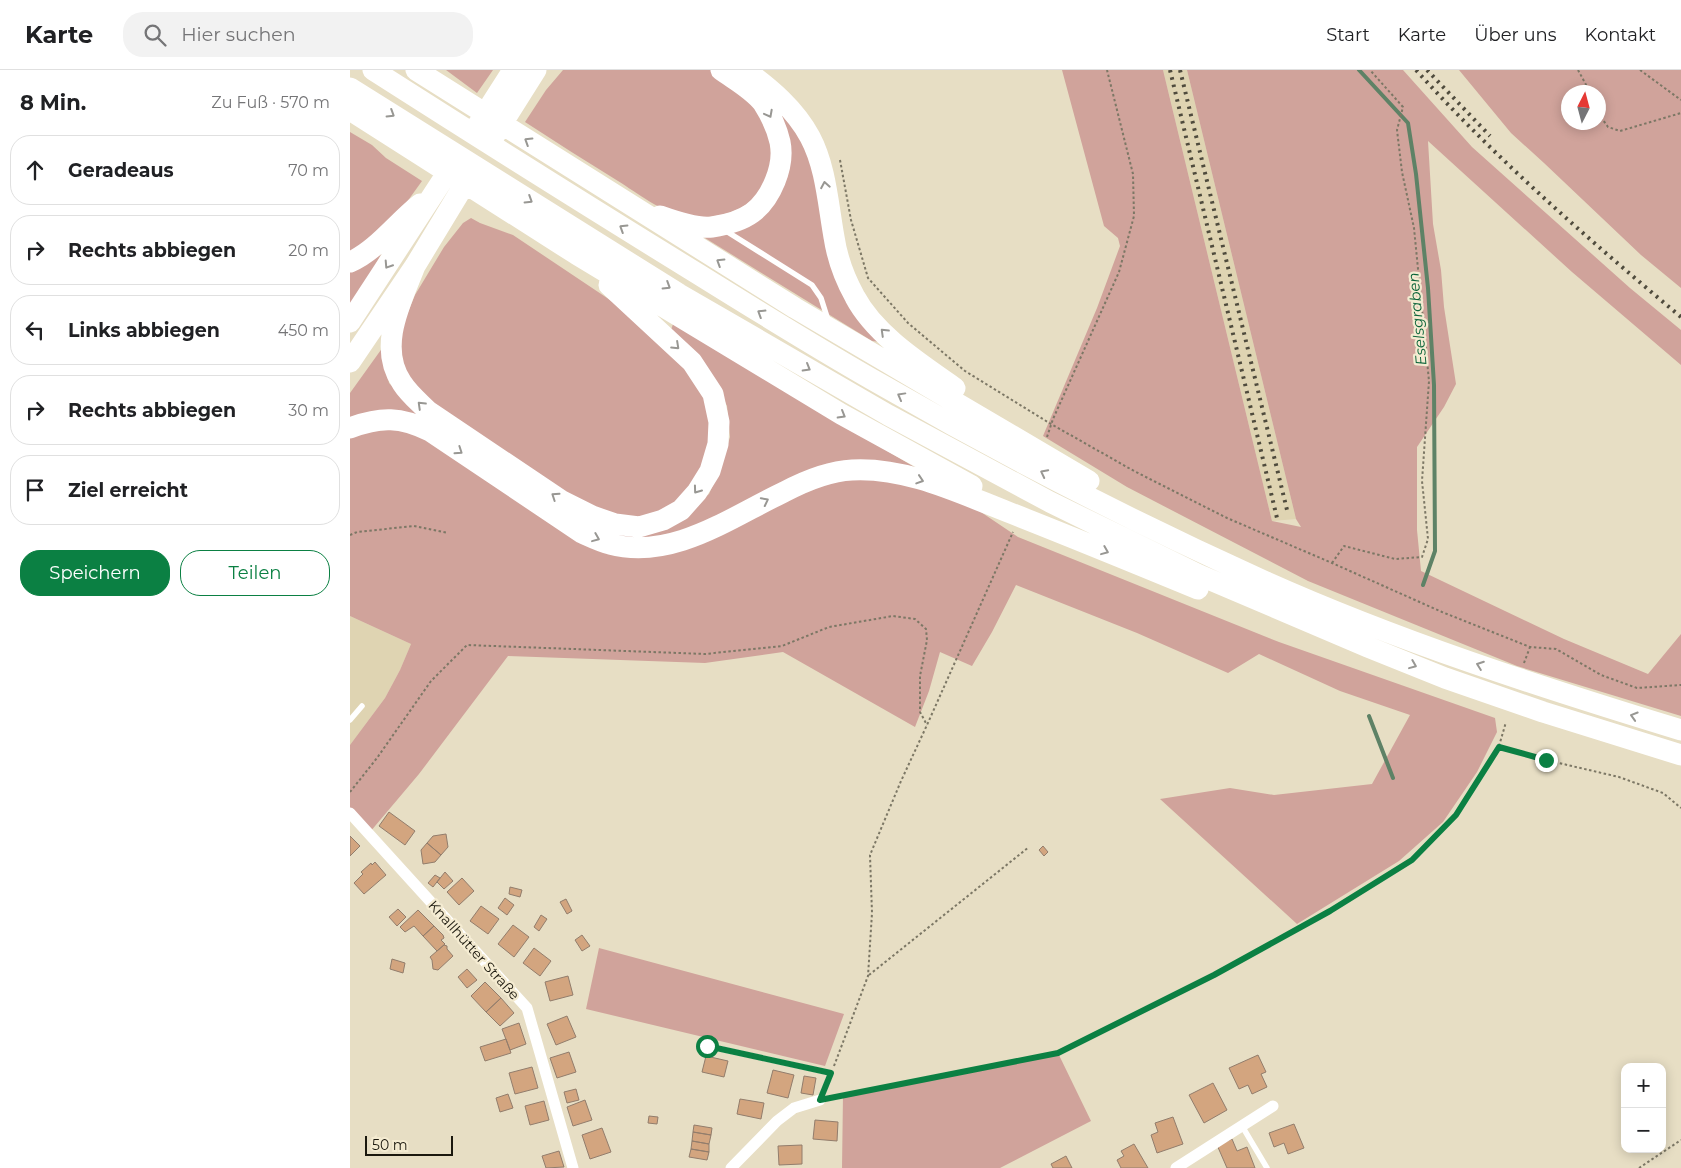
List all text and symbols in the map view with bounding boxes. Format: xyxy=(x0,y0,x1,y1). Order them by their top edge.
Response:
search box xyxy=(123,12,473,57)
text: Karte xyxy=(25,20,93,49)
icon: search xyxy=(141,21,169,49)
text: Hier suchen xyxy=(181,23,296,46)
text: Start xyxy=(1326,24,1370,46)
text: Karte xyxy=(1398,24,1446,46)
text: Über uns xyxy=(1474,24,1557,46)
text: Kontakt xyxy=(1585,24,1656,46)
north arrow xyxy=(1561,85,1606,130)
text: 8 Min. xyxy=(20,90,86,115)
text: Zu Fuß · 570 m xyxy=(211,93,330,112)
one-way arrow xyxy=(386,108,395,117)
one-way arrow xyxy=(762,109,772,118)
one-way arrow xyxy=(524,138,534,147)
icon: ahead xyxy=(21,156,49,184)
text: Geradeaus xyxy=(68,159,174,182)
text: 70 m xyxy=(288,161,329,180)
one-way arrow xyxy=(820,181,830,189)
one-way arrow xyxy=(524,194,533,203)
one-way arrow xyxy=(619,224,628,234)
icon: right xyxy=(21,236,49,264)
text: Rechts abbiegen xyxy=(68,239,236,262)
text: 20 m xyxy=(288,241,329,260)
one-way arrow xyxy=(717,258,726,268)
one-way arrow xyxy=(384,260,394,269)
water label: Eselsgraben xyxy=(1403,272,1431,366)
one-way arrow xyxy=(661,280,671,289)
one-way arrow xyxy=(758,310,767,320)
icon: left xyxy=(21,316,49,344)
text: Links abbiegen xyxy=(68,319,220,342)
text: 450 m xyxy=(278,321,329,340)
one-way arrow xyxy=(880,329,889,338)
one-way arrow xyxy=(670,341,679,350)
one-way arrow xyxy=(802,362,811,372)
one-way arrow xyxy=(897,392,906,402)
icon: right xyxy=(21,396,49,424)
text: Rechts abbiegen xyxy=(68,399,236,422)
text: 30 m xyxy=(288,401,329,420)
one-way arrow xyxy=(417,402,426,411)
one-way arrow xyxy=(837,408,846,418)
one-way arrow xyxy=(454,445,463,454)
one-way arrow xyxy=(1040,469,1049,479)
one-way arrow xyxy=(916,474,924,484)
icon: arrive xyxy=(21,476,49,504)
text: Ziel erreicht xyxy=(68,479,188,502)
one-way arrow xyxy=(695,484,703,493)
one-way arrow xyxy=(551,493,561,502)
one-way arrow xyxy=(760,497,769,507)
one-way arrow xyxy=(591,532,600,543)
one-way arrow xyxy=(1100,545,1109,556)
button: Speichern xyxy=(20,550,170,596)
button: Teilen xyxy=(180,550,330,596)
one-way arrow xyxy=(1408,659,1417,669)
one-way arrow xyxy=(1476,661,1485,671)
one-way arrow xyxy=(1631,711,1639,721)
route end xyxy=(1535,749,1558,772)
street label: Knallhütter Straße xyxy=(424,896,524,1004)
route start xyxy=(696,1035,719,1058)
map controls xyxy=(1621,1063,1666,1153)
button: + xyxy=(1621,1063,1666,1108)
button: − xyxy=(1621,1108,1666,1153)
scale bar xyxy=(365,1133,452,1156)
text: 50 m xyxy=(372,1136,408,1154)

